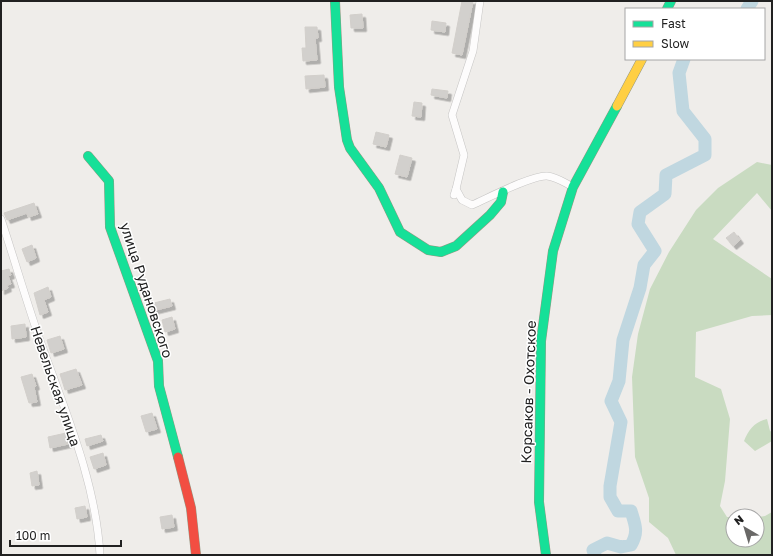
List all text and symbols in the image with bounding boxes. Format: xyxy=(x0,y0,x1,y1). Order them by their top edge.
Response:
legend xyxy=(625,8,765,60)
text: Fast xyxy=(661,16,686,31)
text: Slow xyxy=(661,36,689,51)
street label: улица Рудановского xyxy=(117,220,177,360)
street label: Корсаков - Охотское xyxy=(517,320,539,464)
street label: Невельская улица xyxy=(27,324,85,448)
north arrow xyxy=(725,508,765,548)
text: N xyxy=(731,512,746,527)
scale bar xyxy=(10,522,121,548)
text: 100 m xyxy=(16,528,50,543)

